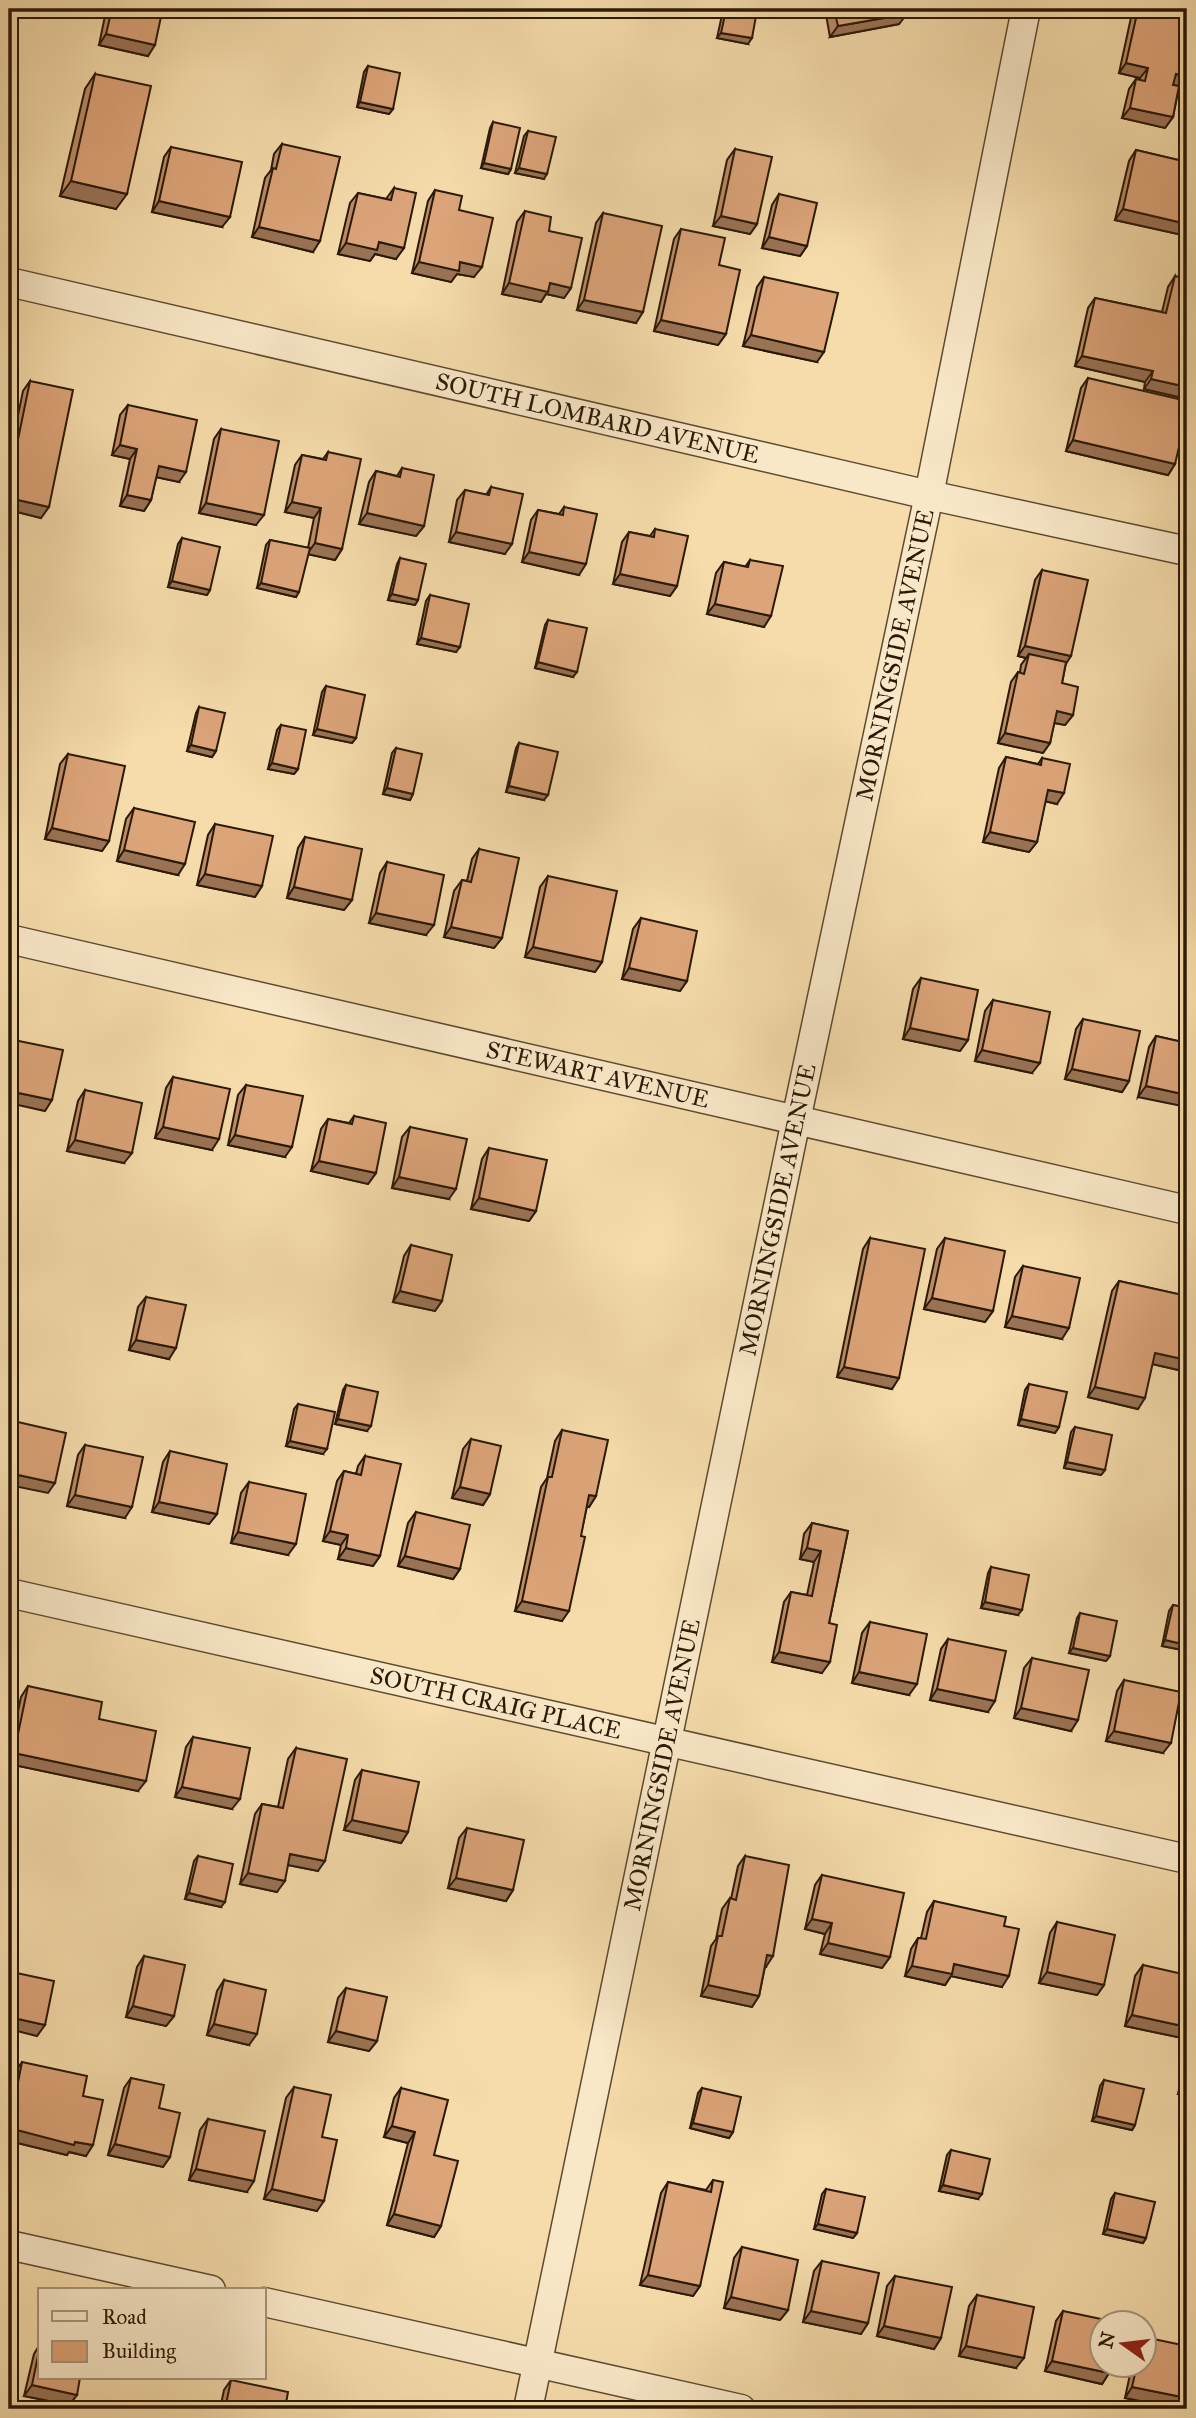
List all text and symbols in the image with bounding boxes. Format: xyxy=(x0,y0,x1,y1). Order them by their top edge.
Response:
street label: SOUTH LOMBARD AVENUE xyxy=(433,366,762,470)
street label: MORNINGSIDE AVENUE xyxy=(849,506,941,804)
street label: STEWART AVENUE xyxy=(483,1034,712,1115)
street label: MORNINGSIDE AVENUE xyxy=(732,1061,823,1358)
street label: MORNINGSIDE AVENUE xyxy=(617,1616,707,1914)
street label: SOUTH CRAIG PLACE xyxy=(367,1660,624,1746)
legend xyxy=(38,2288,266,2380)
text: Road xyxy=(102,2304,147,2330)
north arrow xyxy=(1088,2310,1158,2380)
text: N xyxy=(1094,2329,1120,2351)
text: Building xyxy=(102,2338,176,2364)

